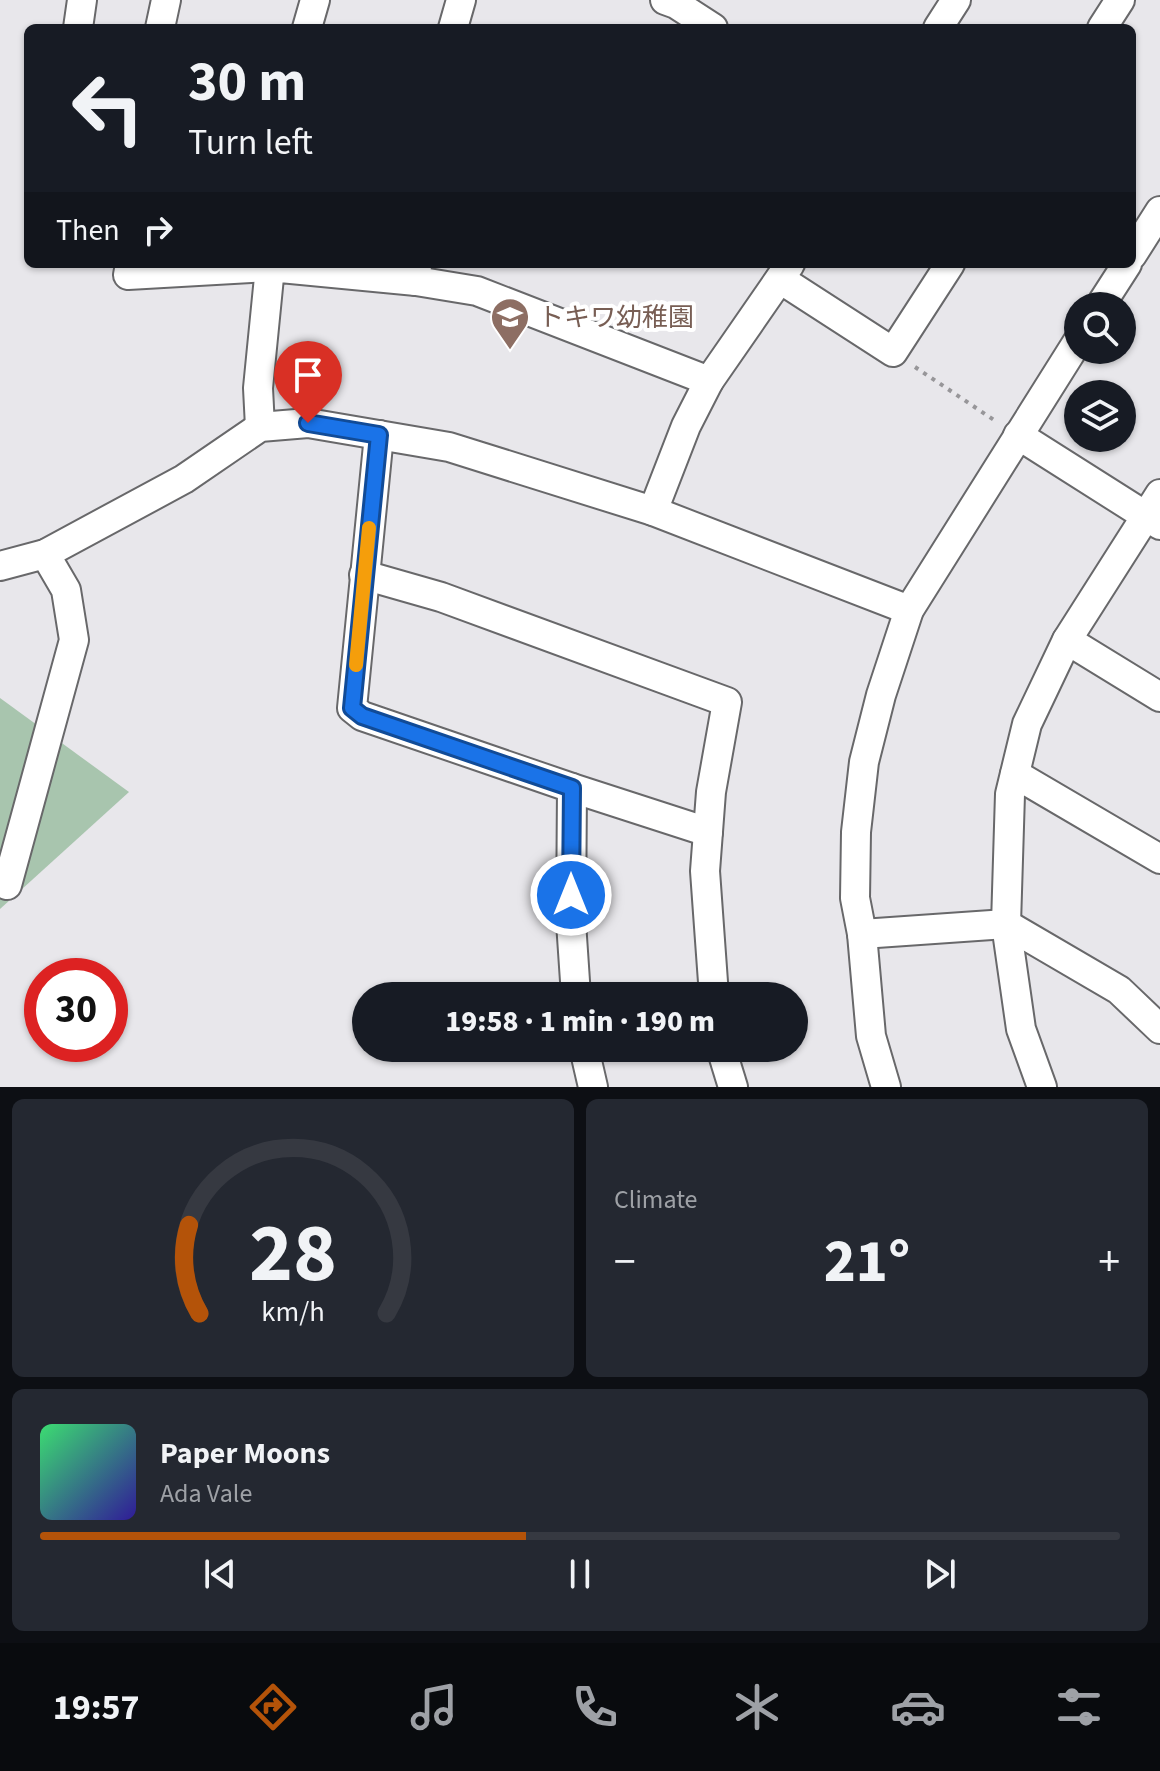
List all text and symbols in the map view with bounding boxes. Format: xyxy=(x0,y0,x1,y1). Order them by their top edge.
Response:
text: 30 m xyxy=(188,43,306,122)
icon: left xyxy=(56,56,160,160)
text: Turn left xyxy=(188,117,313,168)
icon: right xyxy=(136,208,180,252)
text: Then xyxy=(56,209,120,252)
map controls xyxy=(1064,292,1136,452)
button: search xyxy=(1064,292,1136,364)
school or university icon: トキワ幼稚園 xyxy=(489,296,531,351)
place label: トキワ幼稚園 xyxy=(538,299,694,336)
pin xyxy=(274,341,342,423)
icon: arrive xyxy=(286,353,330,397)
button: layers xyxy=(1064,380,1136,452)
position arrow xyxy=(529,853,613,937)
speed limit sign: 30 xyxy=(24,958,128,1062)
text: 19:58 · 1 min · 190 m xyxy=(445,1000,715,1043)
text: Climate xyxy=(614,1181,698,1218)
text: 28 xyxy=(249,1195,337,1313)
text: 21° xyxy=(824,1220,910,1305)
text: − xyxy=(614,1231,636,1294)
text: + xyxy=(1098,1231,1120,1294)
text: km/h xyxy=(261,1292,325,1332)
text: Paper Moons xyxy=(160,1432,330,1475)
text: Ada Vale xyxy=(160,1475,252,1512)
icon: previous xyxy=(198,1552,242,1596)
icon: pause xyxy=(558,1552,602,1596)
icon: next xyxy=(918,1552,962,1596)
icon: directions xyxy=(245,1679,301,1735)
icon: music xyxy=(406,1679,462,1735)
icon: phone xyxy=(567,1679,623,1735)
icon: climate xyxy=(729,1679,785,1735)
icon: car xyxy=(890,1679,946,1735)
icon: filters xyxy=(1051,1679,1107,1735)
text: 19:57 xyxy=(53,1682,139,1733)

